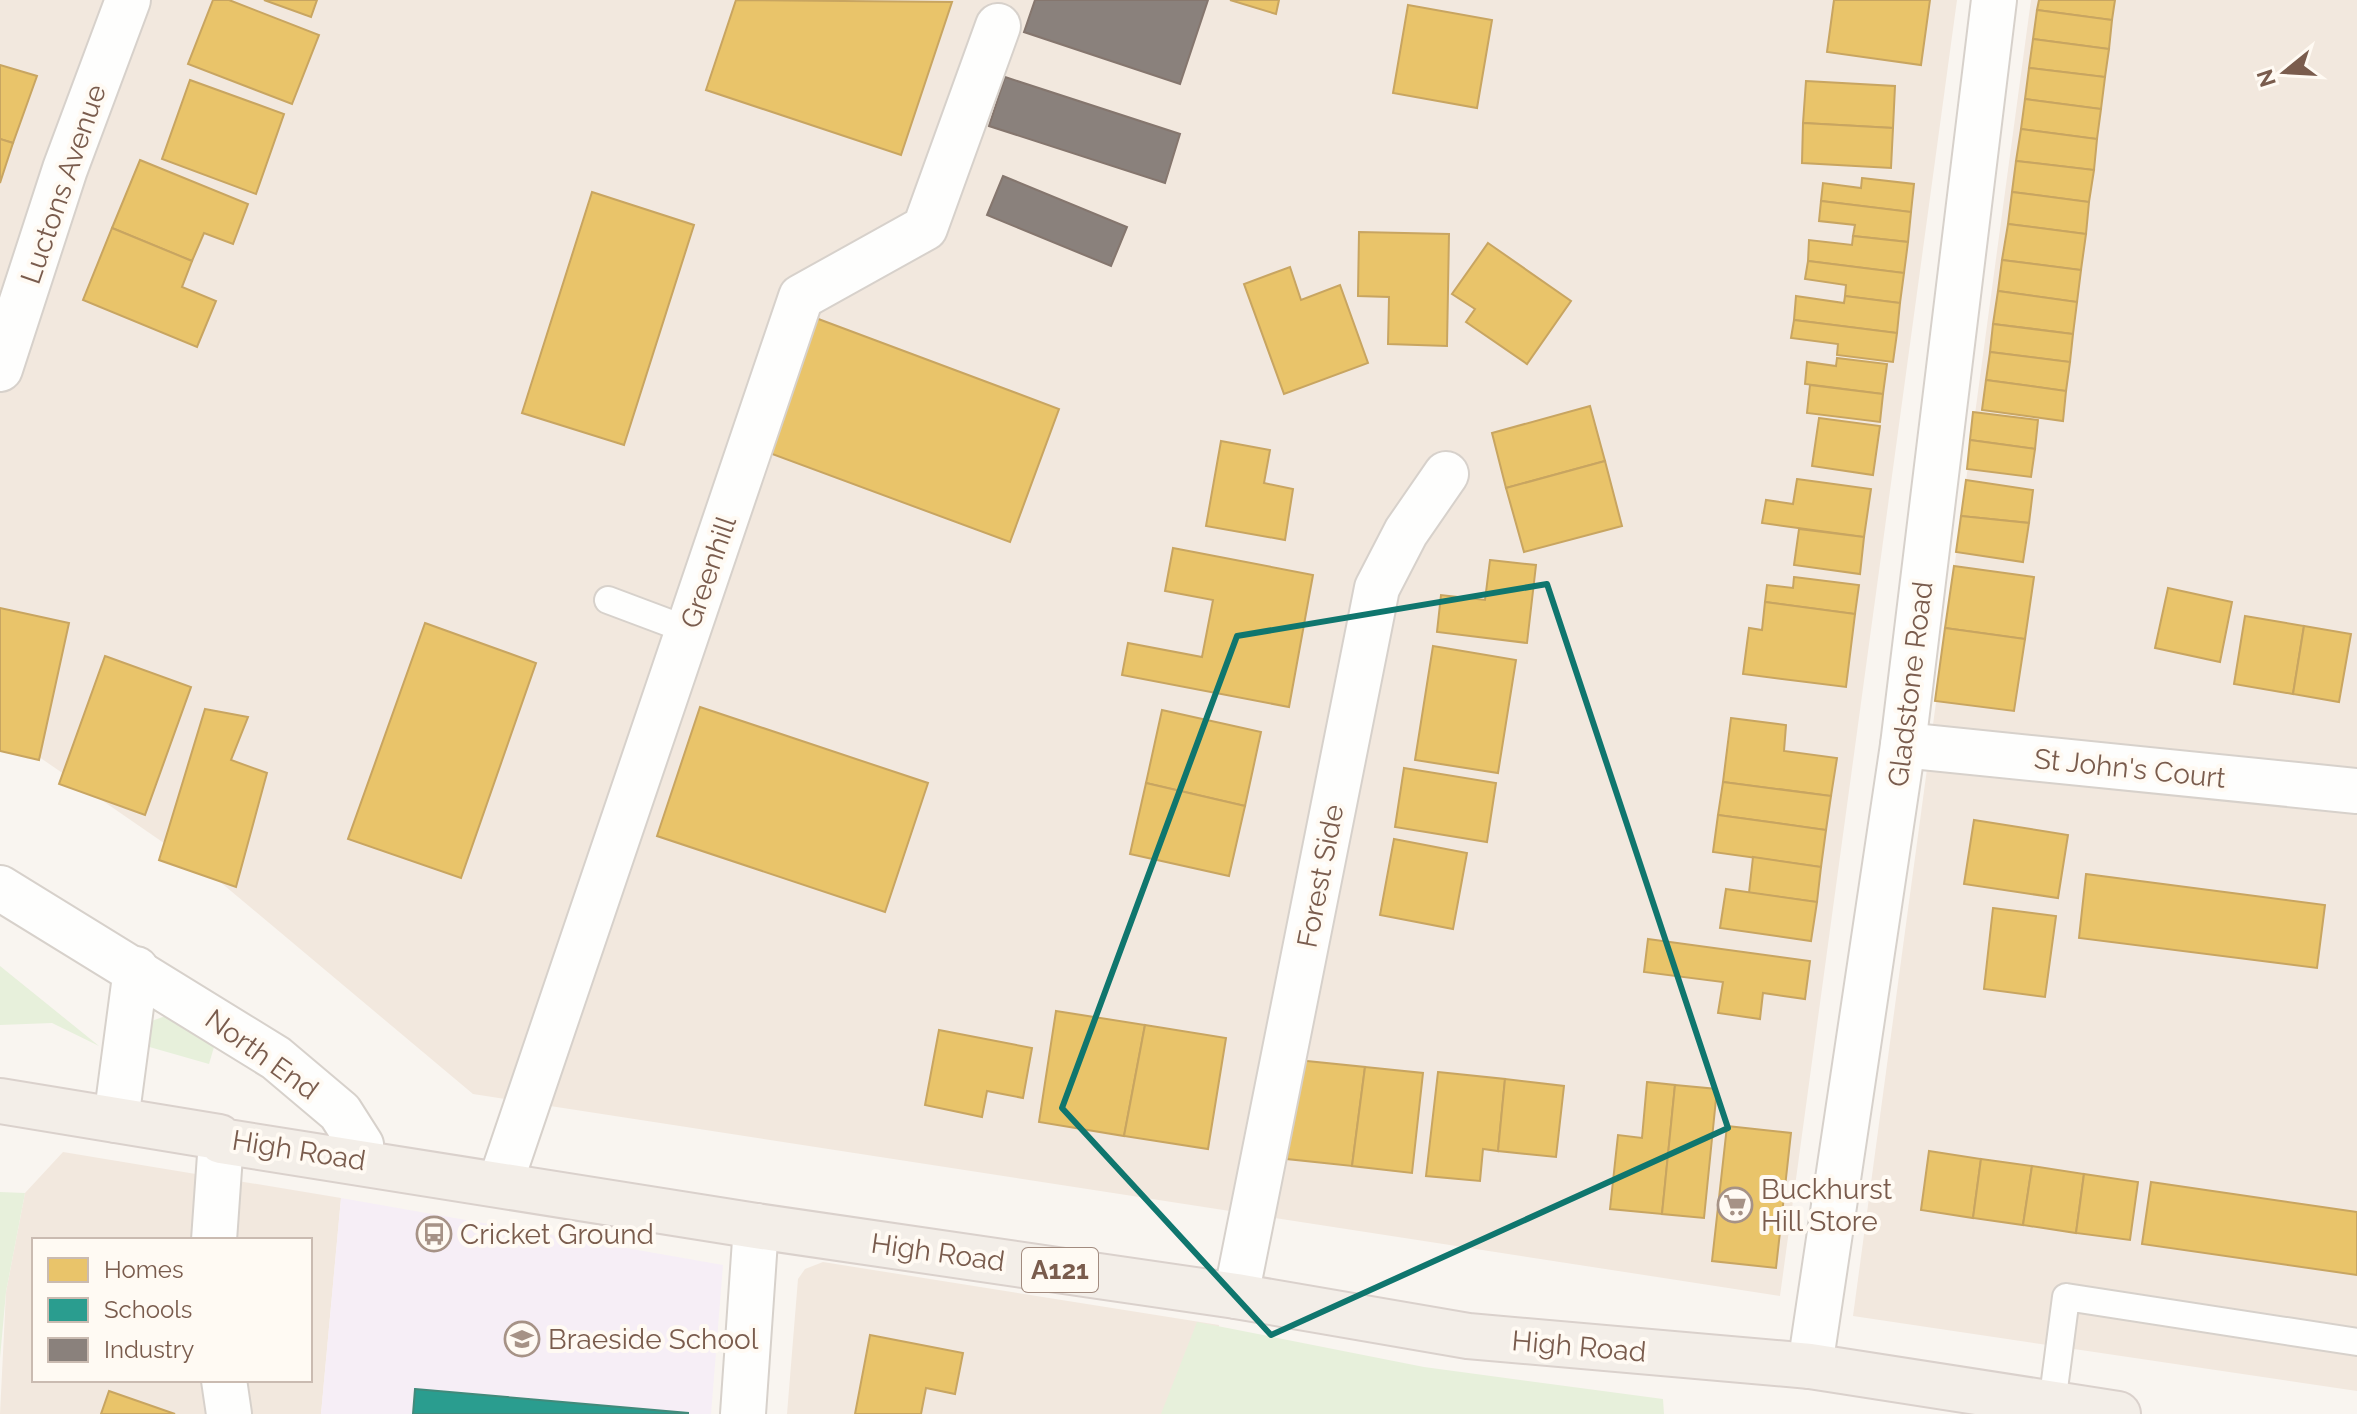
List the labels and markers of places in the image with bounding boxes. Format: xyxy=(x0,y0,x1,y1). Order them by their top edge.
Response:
place label: Buckhurst Hill Store xyxy=(1761,1173,1893,1238)
supermarket icon: Buckhurst Hill Store xyxy=(1716,1186,1754,1224)
bus stop icon: Cricket Ground xyxy=(415,1215,453,1253)
place label: Cricket Ground xyxy=(460,1218,654,1251)
school or university icon: Braeside School xyxy=(503,1320,541,1358)
place label: Braeside School xyxy=(548,1323,759,1356)

